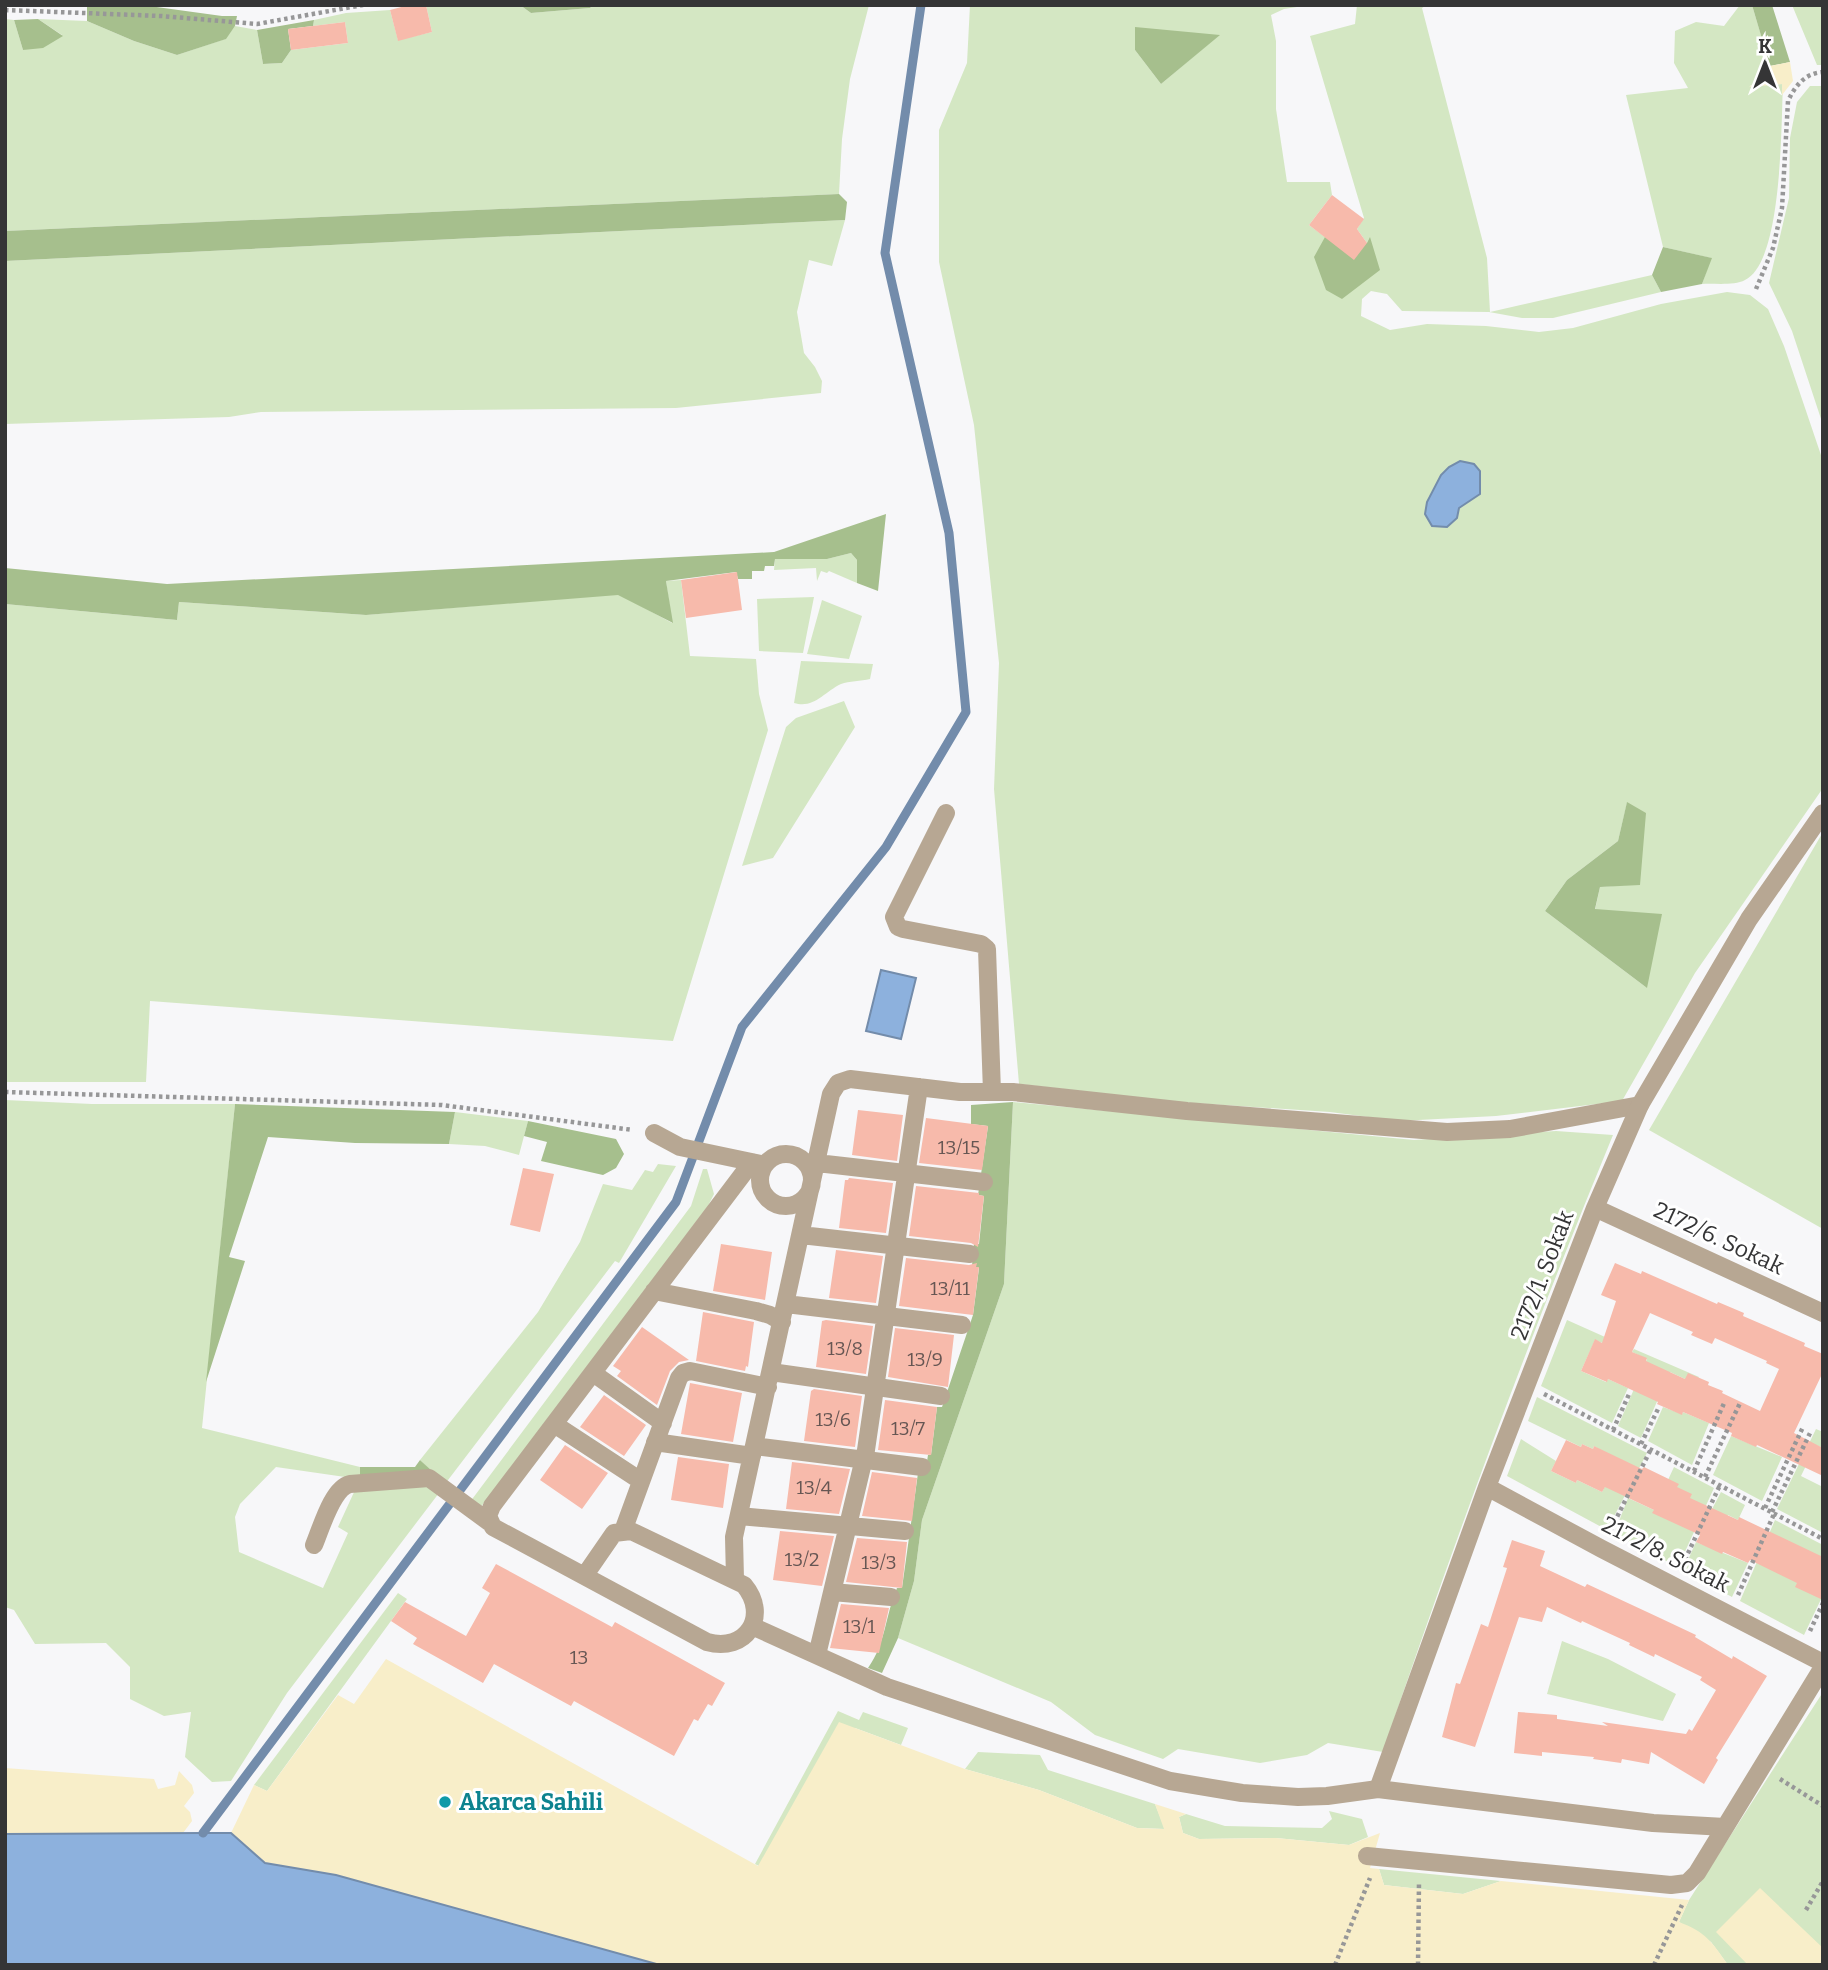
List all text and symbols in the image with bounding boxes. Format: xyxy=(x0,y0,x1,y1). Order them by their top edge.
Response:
north arrow xyxy=(1730,28,1800,98)
text: K xyxy=(1758,35,1772,58)
house number: 13/15 xyxy=(938,1136,980,1159)
street label: 2172/6. Sokak xyxy=(1649,1196,1789,1280)
street label: 2172/1. Sokak xyxy=(1504,1206,1580,1344)
house number: 13/11 xyxy=(930,1277,970,1300)
house number: 13/8 xyxy=(827,1337,863,1360)
house number: 13/9 xyxy=(907,1348,943,1371)
house number: 13/6 xyxy=(815,1408,851,1431)
house number: 13/7 xyxy=(891,1417,925,1440)
house number: 13/4 xyxy=(796,1476,832,1499)
street label: 2172/8. Sokak xyxy=(1597,1510,1735,1598)
house number: 13/2 xyxy=(785,1548,819,1571)
house number: 13/3 xyxy=(861,1551,897,1574)
house number: 13/1 xyxy=(843,1615,875,1638)
house number: 13 xyxy=(570,1646,588,1669)
place label: Akarca Sahili xyxy=(459,1788,603,1816)
marker: Akarca Sahili xyxy=(437,1794,453,1810)

